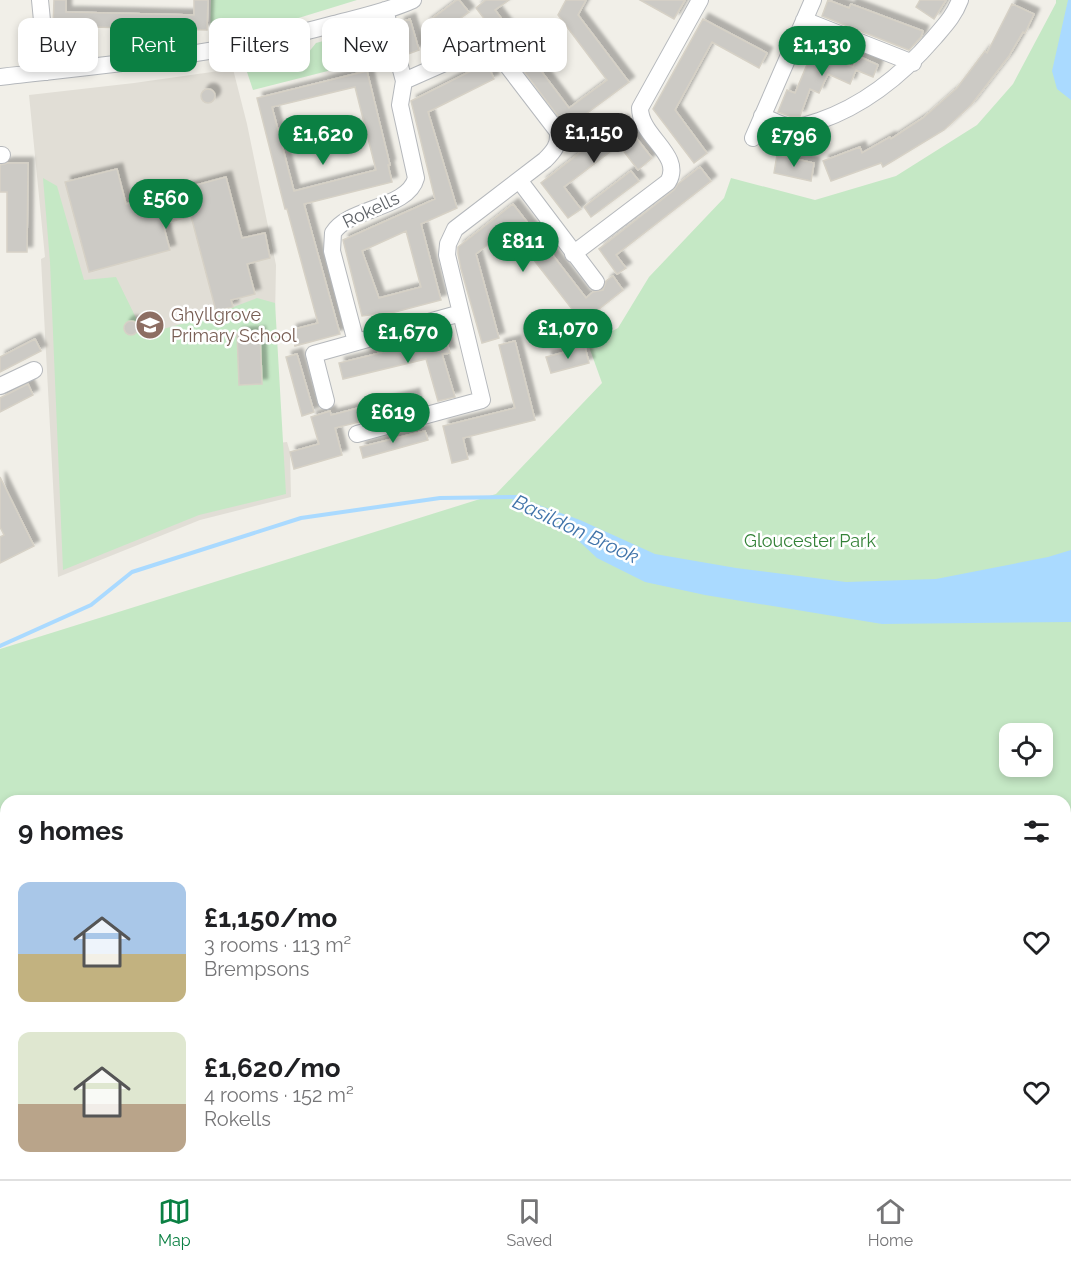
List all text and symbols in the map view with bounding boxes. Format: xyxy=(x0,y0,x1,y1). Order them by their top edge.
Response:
chip: Buy xyxy=(18,18,98,72)
chip: Rent xyxy=(110,18,197,72)
chip: Filters xyxy=(209,18,310,72)
chip: New xyxy=(322,18,409,72)
chip: Apartment xyxy=(421,18,567,72)
pin: £1,130 xyxy=(773,26,871,77)
text: £1,130 xyxy=(793,33,851,57)
pin: £1,150 xyxy=(545,113,643,164)
pin: £1,620 xyxy=(274,115,372,166)
pin: £796 xyxy=(758,117,830,168)
text: £1,150 xyxy=(565,120,623,144)
text: £1,620 xyxy=(292,122,354,146)
text: £796 xyxy=(771,124,817,148)
pin: £560 xyxy=(130,179,202,230)
text: £560 xyxy=(143,186,189,210)
street label: Rokells xyxy=(339,187,403,232)
pin: £811 xyxy=(487,222,559,273)
text: £811 xyxy=(502,229,544,253)
place label: Ghyllgrove Primary School xyxy=(171,304,297,346)
school or university icon: Ghyllgrove Primary School xyxy=(134,309,166,341)
pin: £1,070 xyxy=(519,309,617,360)
pin: £1,670 xyxy=(359,313,457,364)
text: £1,070 xyxy=(537,316,599,340)
text: £1,670 xyxy=(377,320,439,344)
pin: £619 xyxy=(357,393,429,444)
text: £619 xyxy=(371,400,415,424)
water label: Basildon Brook xyxy=(509,489,643,569)
park label: Gloucester Park xyxy=(744,530,876,551)
map controls xyxy=(999,723,1053,777)
button: locate xyxy=(999,723,1053,777)
icon: filters xyxy=(1020,815,1053,848)
text: 9 homes xyxy=(18,816,124,846)
text: £1,150/mo xyxy=(204,903,337,933)
icon: home xyxy=(66,906,138,978)
icon: heart xyxy=(1020,926,1053,959)
text: 3 rooms · 113 m² xyxy=(204,933,351,957)
text: Brempsons xyxy=(204,957,309,981)
text: £1,620/mo xyxy=(204,1053,340,1083)
icon: home xyxy=(66,1056,138,1128)
icon: heart xyxy=(1020,1076,1053,1109)
text: 4 rooms · 152 m² xyxy=(204,1083,354,1107)
text: Rokells xyxy=(204,1107,271,1131)
tab: Map xyxy=(158,1195,191,1250)
tab: Saved xyxy=(506,1195,552,1250)
tab: Home xyxy=(868,1195,913,1250)

